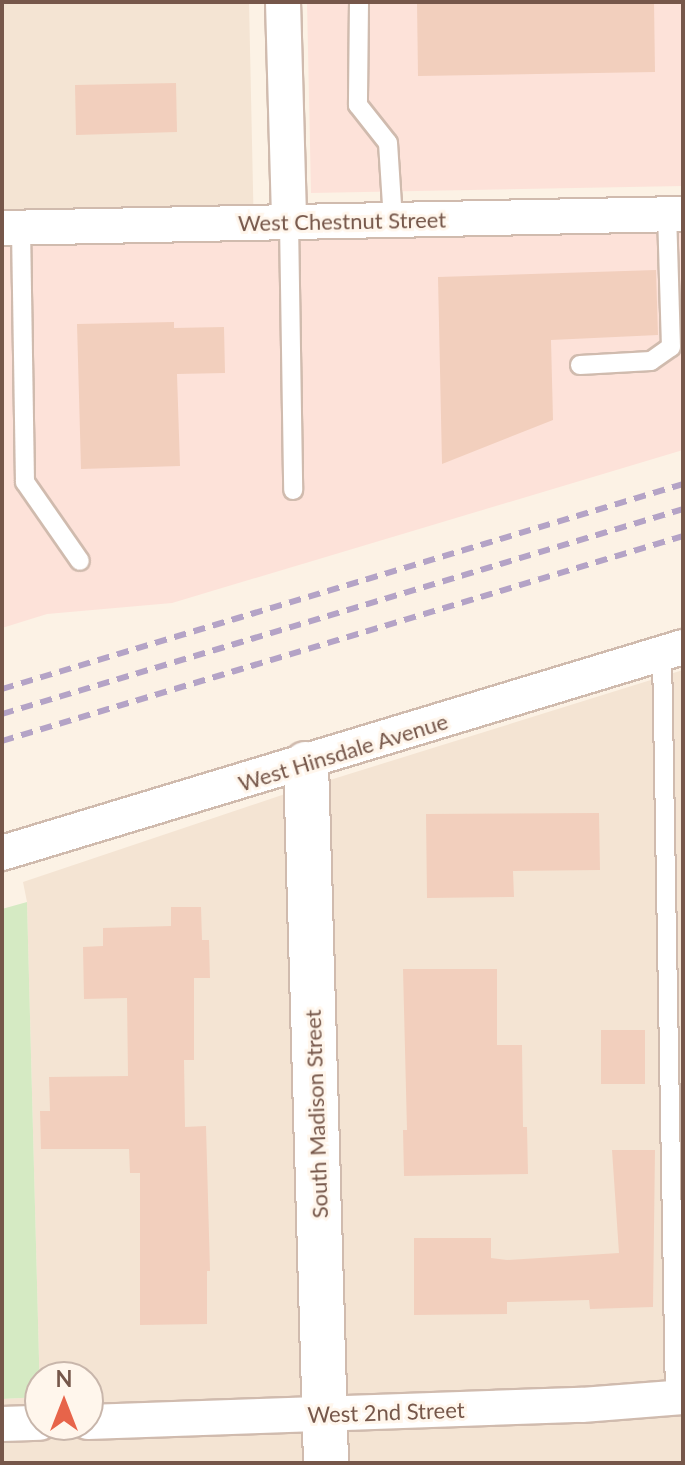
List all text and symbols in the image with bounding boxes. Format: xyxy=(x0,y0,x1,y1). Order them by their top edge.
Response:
street label: West Chestnut Street xyxy=(238,206,446,236)
street label: West Hinsdale Avenue xyxy=(235,707,451,797)
street label: South Madison Street xyxy=(299,1009,333,1219)
north arrow xyxy=(24,1361,104,1441)
text: N xyxy=(56,1365,72,1392)
street label: West 2nd Street xyxy=(307,1396,465,1428)

